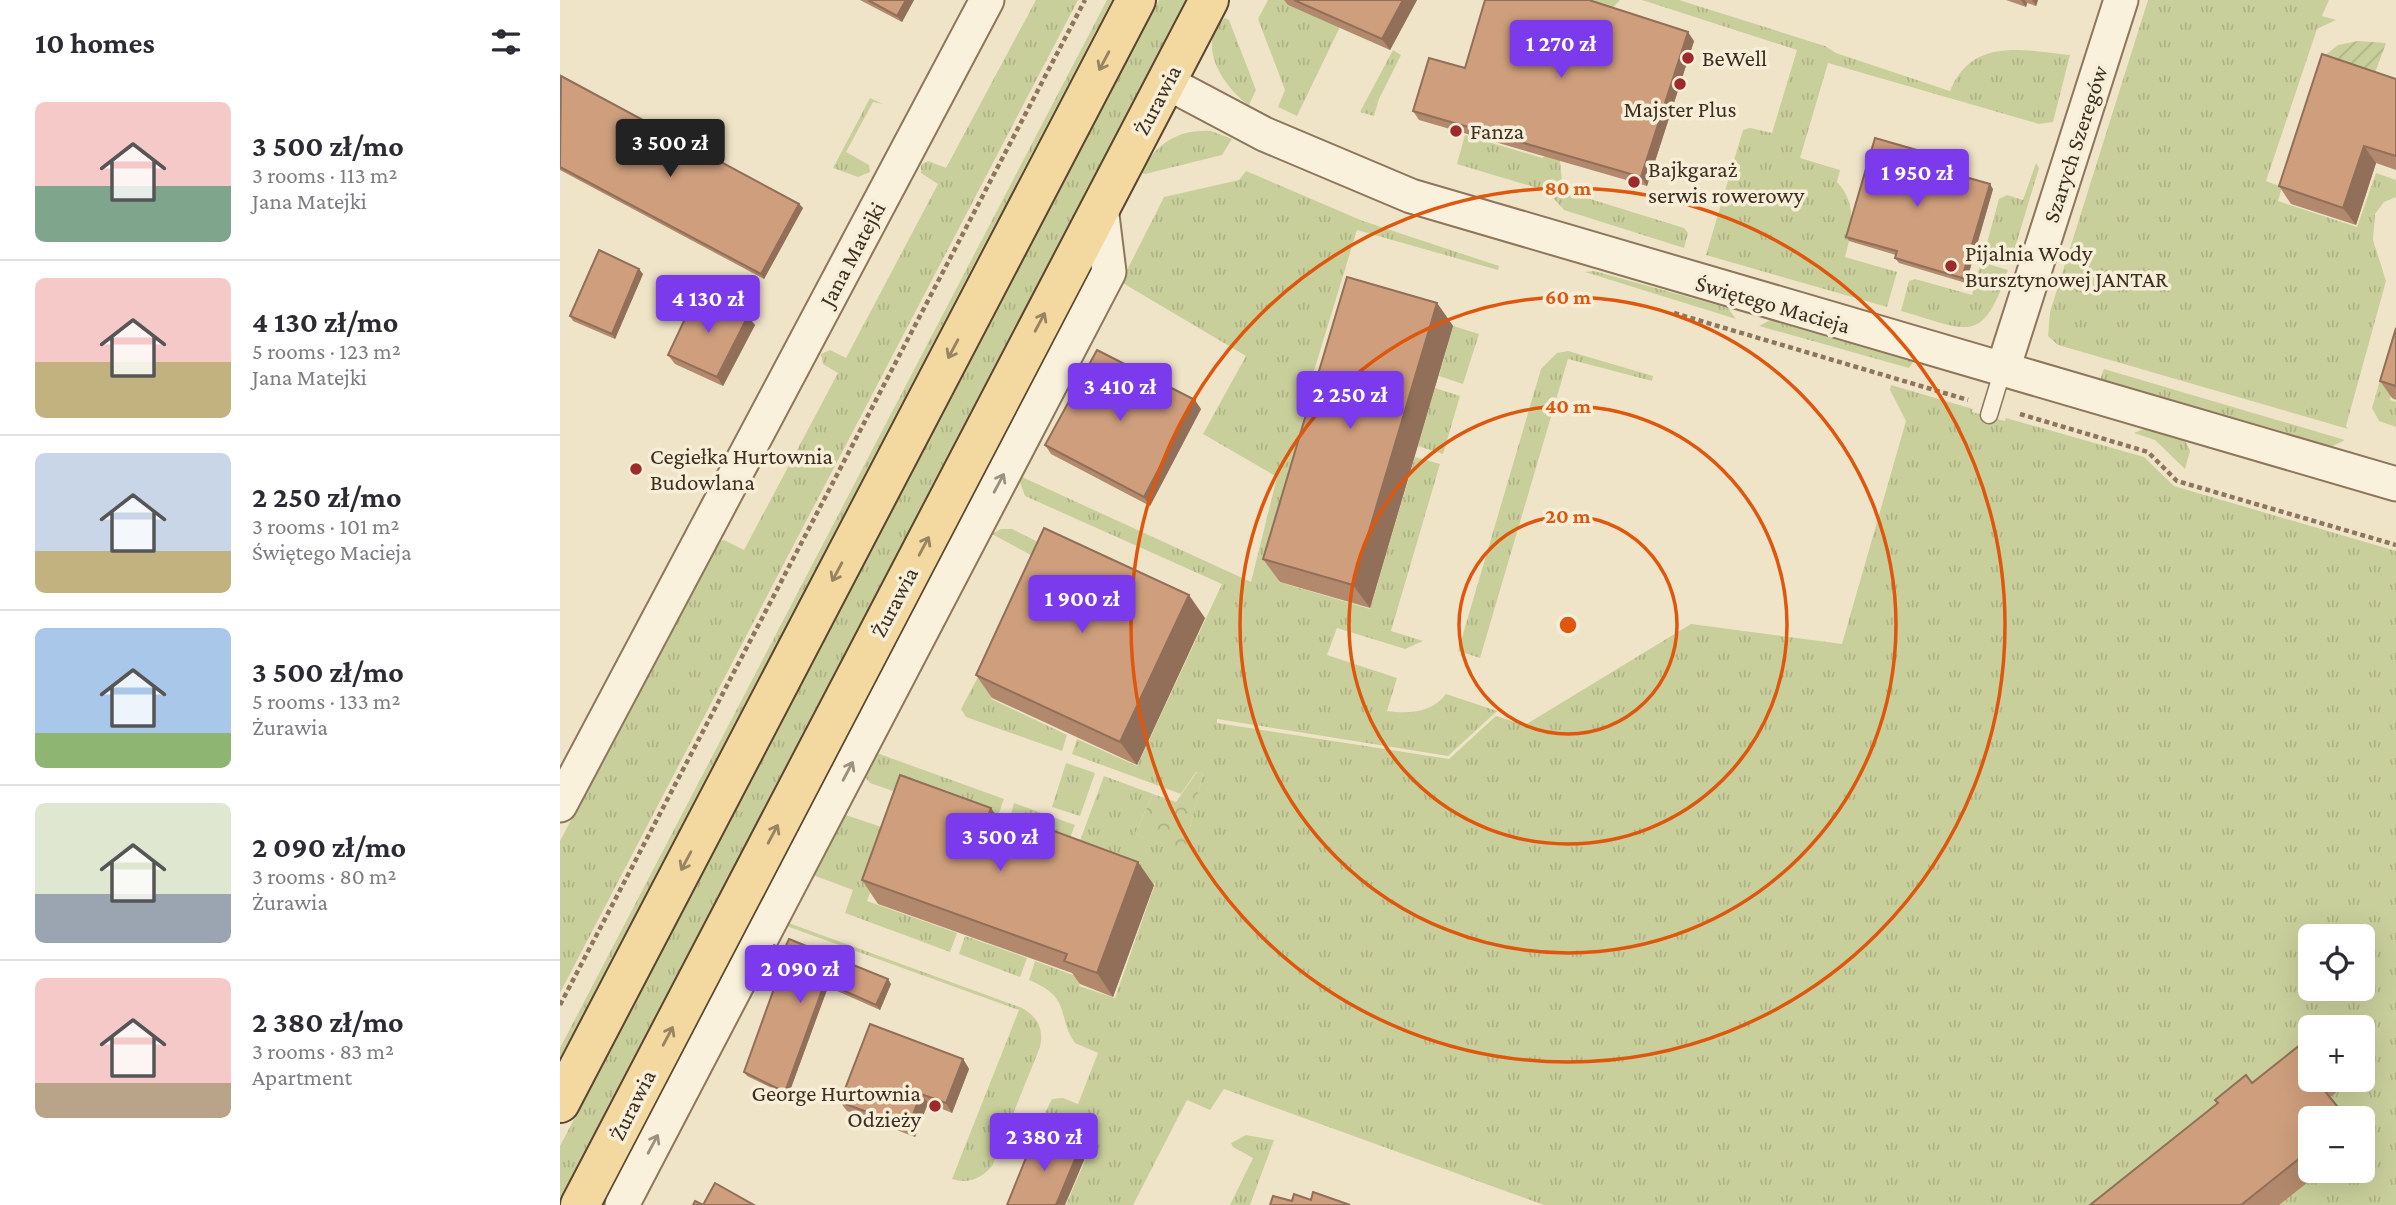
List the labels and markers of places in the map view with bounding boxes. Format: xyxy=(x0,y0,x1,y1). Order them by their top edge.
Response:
pin: 1 270 zł xyxy=(1489,20,1633,80)
place label: BeWell xyxy=(1702,45,1767,71)
marker: BeWell xyxy=(1680,50,1696,66)
marker: Majster Plus xyxy=(1672,76,1688,92)
place label: Majster Plus xyxy=(1623,96,1737,122)
place label: Fanza xyxy=(1470,118,1525,144)
pin: 3 500 zł xyxy=(598,120,742,179)
marker: Fanza xyxy=(1448,123,1464,139)
pin: 1 950 zł xyxy=(1845,150,1989,209)
place label: Bajkgaraż serwis rowerowy xyxy=(1648,156,1805,208)
marker: Bajkgaraż serwis rowerowy xyxy=(1626,174,1642,190)
place label: Pijalnia Wody Bursztynowej JANTAR xyxy=(1965,240,2168,292)
marker: Pijalnia Wody Bursztynowej JANTAR xyxy=(1943,258,1959,274)
pin: 4 130 zł xyxy=(636,276,780,335)
pin: 3 410 zł xyxy=(1048,364,1192,423)
pin: 2 250 zł xyxy=(1278,372,1422,431)
place label: Cegiełka Hurtownia Budowlana xyxy=(650,443,833,495)
marker: Cegiełka Hurtownia Budowlana xyxy=(628,461,644,477)
pin: 1 900 zł xyxy=(1010,576,1154,635)
centre of rings xyxy=(1556,613,1580,637)
pin: 3 500 zł xyxy=(928,814,1072,873)
pin: 2 090 zł xyxy=(728,946,872,1005)
place label: George Hurtownia Odzieży xyxy=(751,1080,921,1132)
marker: George Hurtownia Odzieży xyxy=(927,1098,943,1114)
pin: 2 380 zł xyxy=(972,1114,1116,1173)

